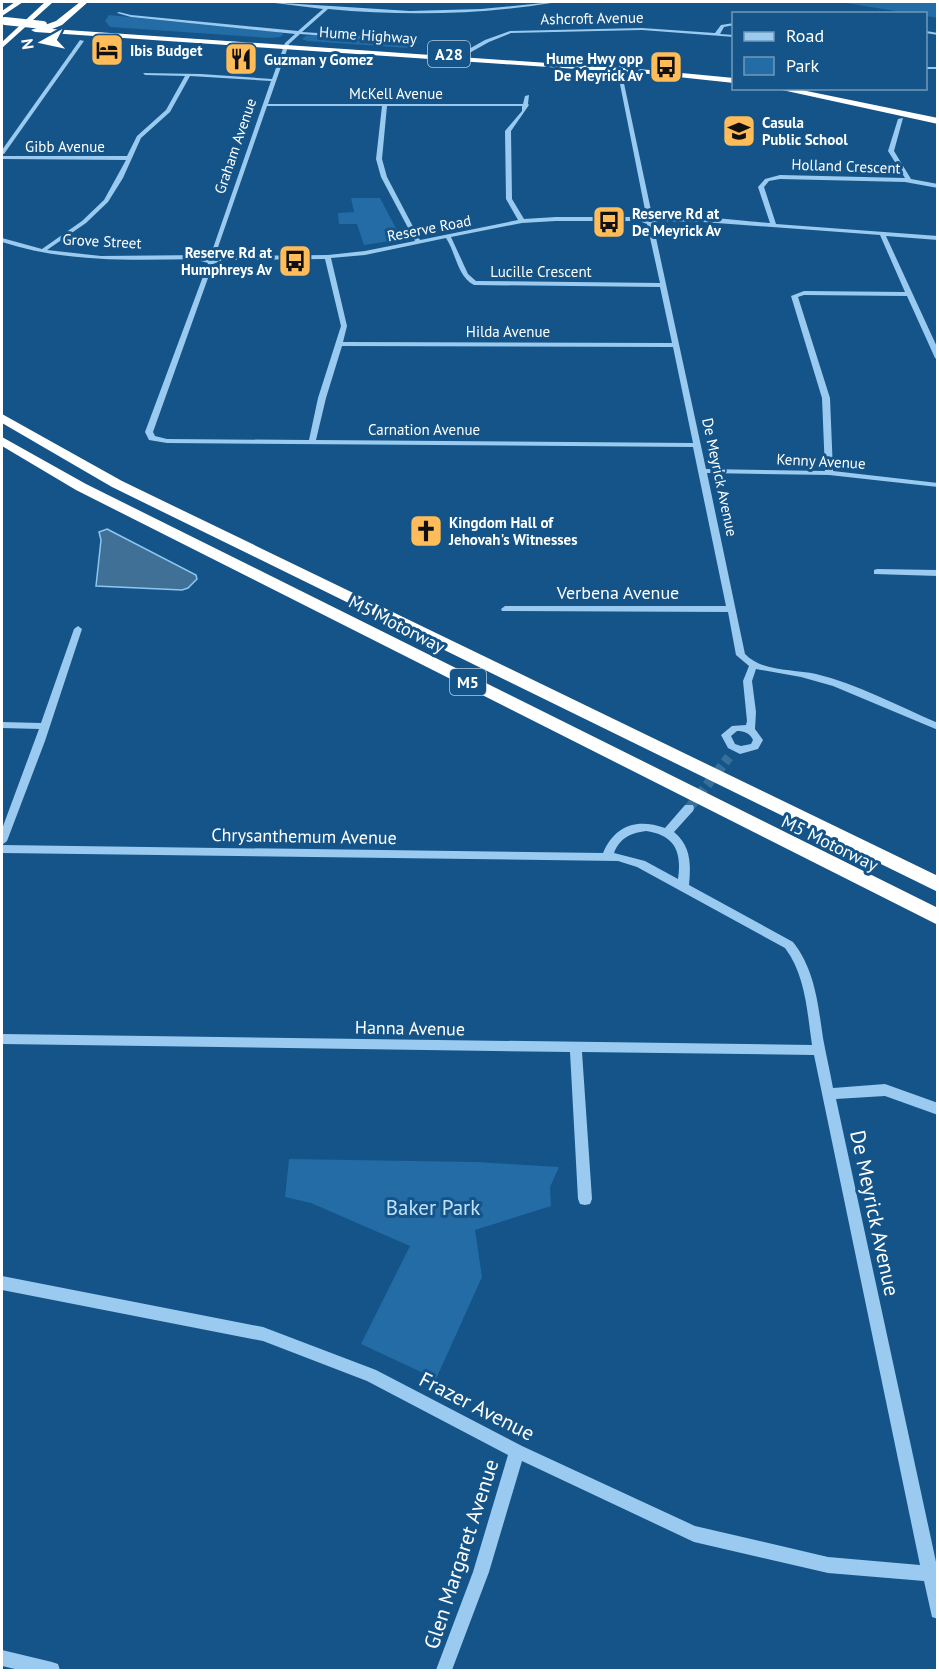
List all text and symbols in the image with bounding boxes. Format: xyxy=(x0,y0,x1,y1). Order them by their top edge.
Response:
street label: Ashcroft Avenue xyxy=(540,8,644,28)
north arrow xyxy=(12,12,72,72)
legend xyxy=(732,12,927,90)
street label: Hume Highway xyxy=(319,22,417,48)
text: Road xyxy=(786,24,824,47)
hotel icon: Ibis Budget xyxy=(89,32,125,68)
text: N xyxy=(17,37,38,51)
place label: Ibis Budget xyxy=(130,41,203,60)
restaurant icon: Guzman y Gomez xyxy=(223,41,259,77)
road number: A28 xyxy=(428,41,470,67)
place label: Hume Hwy opp De Meyrick Av xyxy=(546,49,644,85)
bus stop icon: Hume Hwy opp De Meyrick Av xyxy=(648,49,684,85)
place label: Guzman y Gomez xyxy=(264,50,373,69)
text: Park xyxy=(786,54,819,77)
street label: McKell Avenue xyxy=(349,84,443,103)
street label: Graham Avenue xyxy=(210,96,260,196)
school or university icon: Casula Public School xyxy=(721,113,757,149)
place label: Casula Public School xyxy=(762,113,848,149)
street label: Gibb Avenue xyxy=(25,137,105,156)
street label: Holland Crescent xyxy=(791,155,901,177)
bus stop icon: Reserve Rd at De Meyrick Av xyxy=(591,204,627,240)
place label: Reserve Rd at De Meyrick Av xyxy=(632,204,722,240)
street label: Reserve Road xyxy=(385,211,473,245)
street label: Grove Street xyxy=(62,229,142,253)
place label: Reserve Rd at Humphreys Av xyxy=(181,243,273,279)
bus stop icon: Reserve Rd at Humphreys Av xyxy=(277,243,313,279)
street label: Lucille Crescent xyxy=(490,262,592,281)
street label: Hilda Avenue xyxy=(466,322,550,341)
street label: De Meyrick Avenue xyxy=(698,416,742,538)
street label: Carnation Avenue xyxy=(368,420,480,439)
street label: Kenny Avenue xyxy=(776,449,866,473)
church icon: Kingdom Hall of Jehovah's Witnesses xyxy=(408,513,444,549)
place label: Kingdom Hall of Jehovah's Witnesses xyxy=(448,513,578,549)
street label: Verbena Avenue xyxy=(556,581,679,604)
street label: M5 Motorway xyxy=(345,590,450,658)
road number: M5 xyxy=(450,669,486,695)
street label: M5 Motorway xyxy=(778,810,883,877)
street label: Chrysanthemum Avenue xyxy=(211,823,397,849)
street label: Hanna Avenue xyxy=(355,1016,465,1040)
street label: De Meyrick Avenue xyxy=(844,1128,906,1298)
park label: Baker Park xyxy=(386,1194,480,1221)
street label: Frazer Avenue xyxy=(415,1365,539,1447)
street label: Glen Margaret Avenue xyxy=(418,1456,504,1652)

